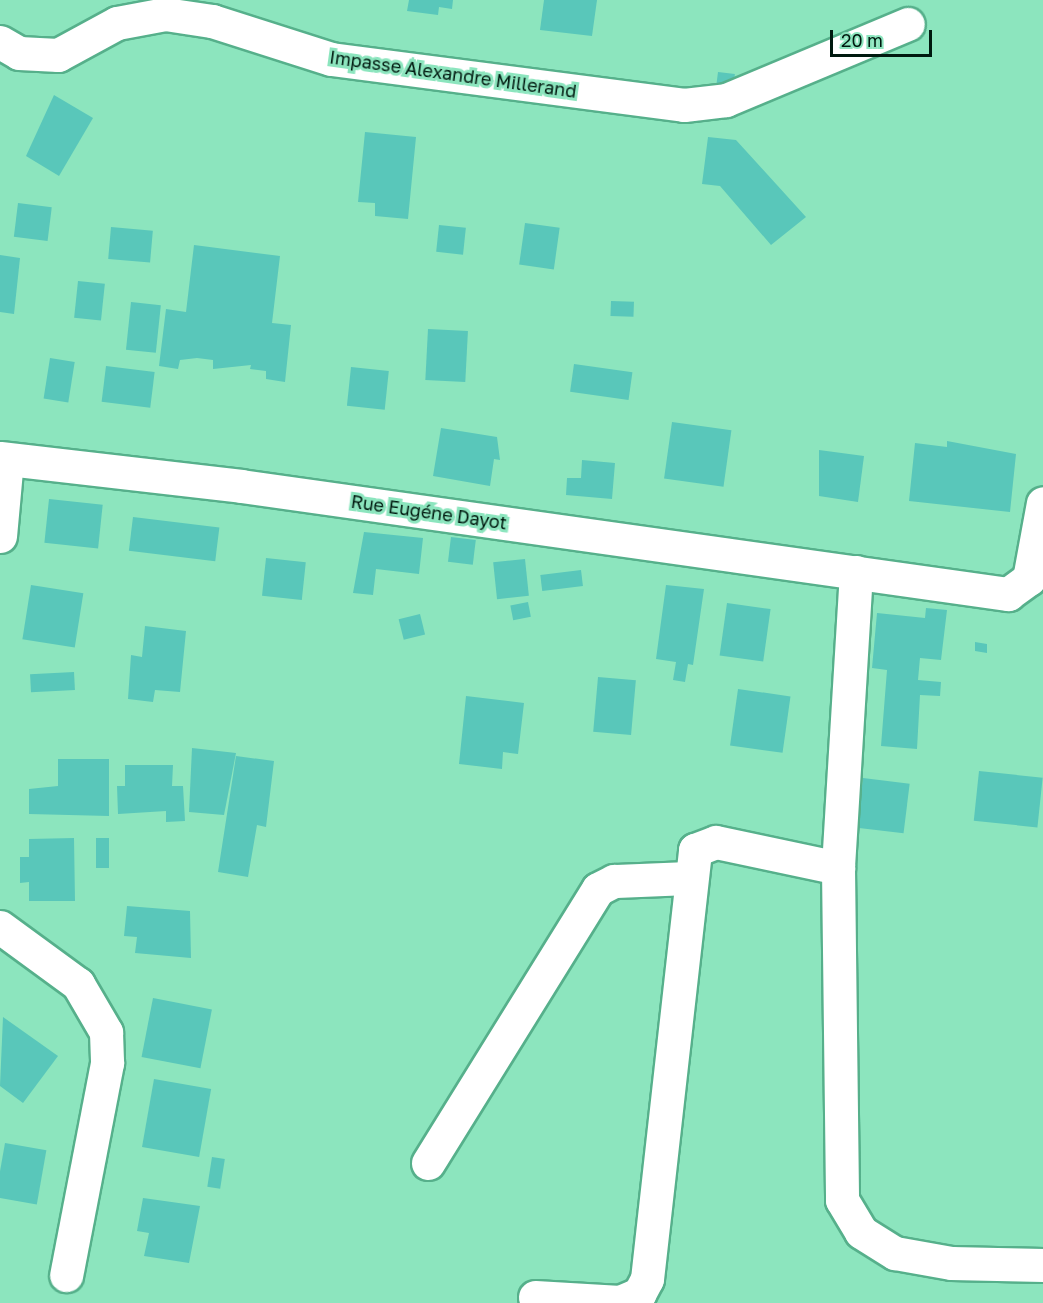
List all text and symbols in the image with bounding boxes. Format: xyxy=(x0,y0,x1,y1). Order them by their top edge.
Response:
scale bar xyxy=(833,18,935,56)
text: 20 m xyxy=(841,29,883,51)
street label: Impasse Alexandre Millerand xyxy=(328,46,578,102)
street label: Rue Eugéne Dayot xyxy=(350,490,508,534)

